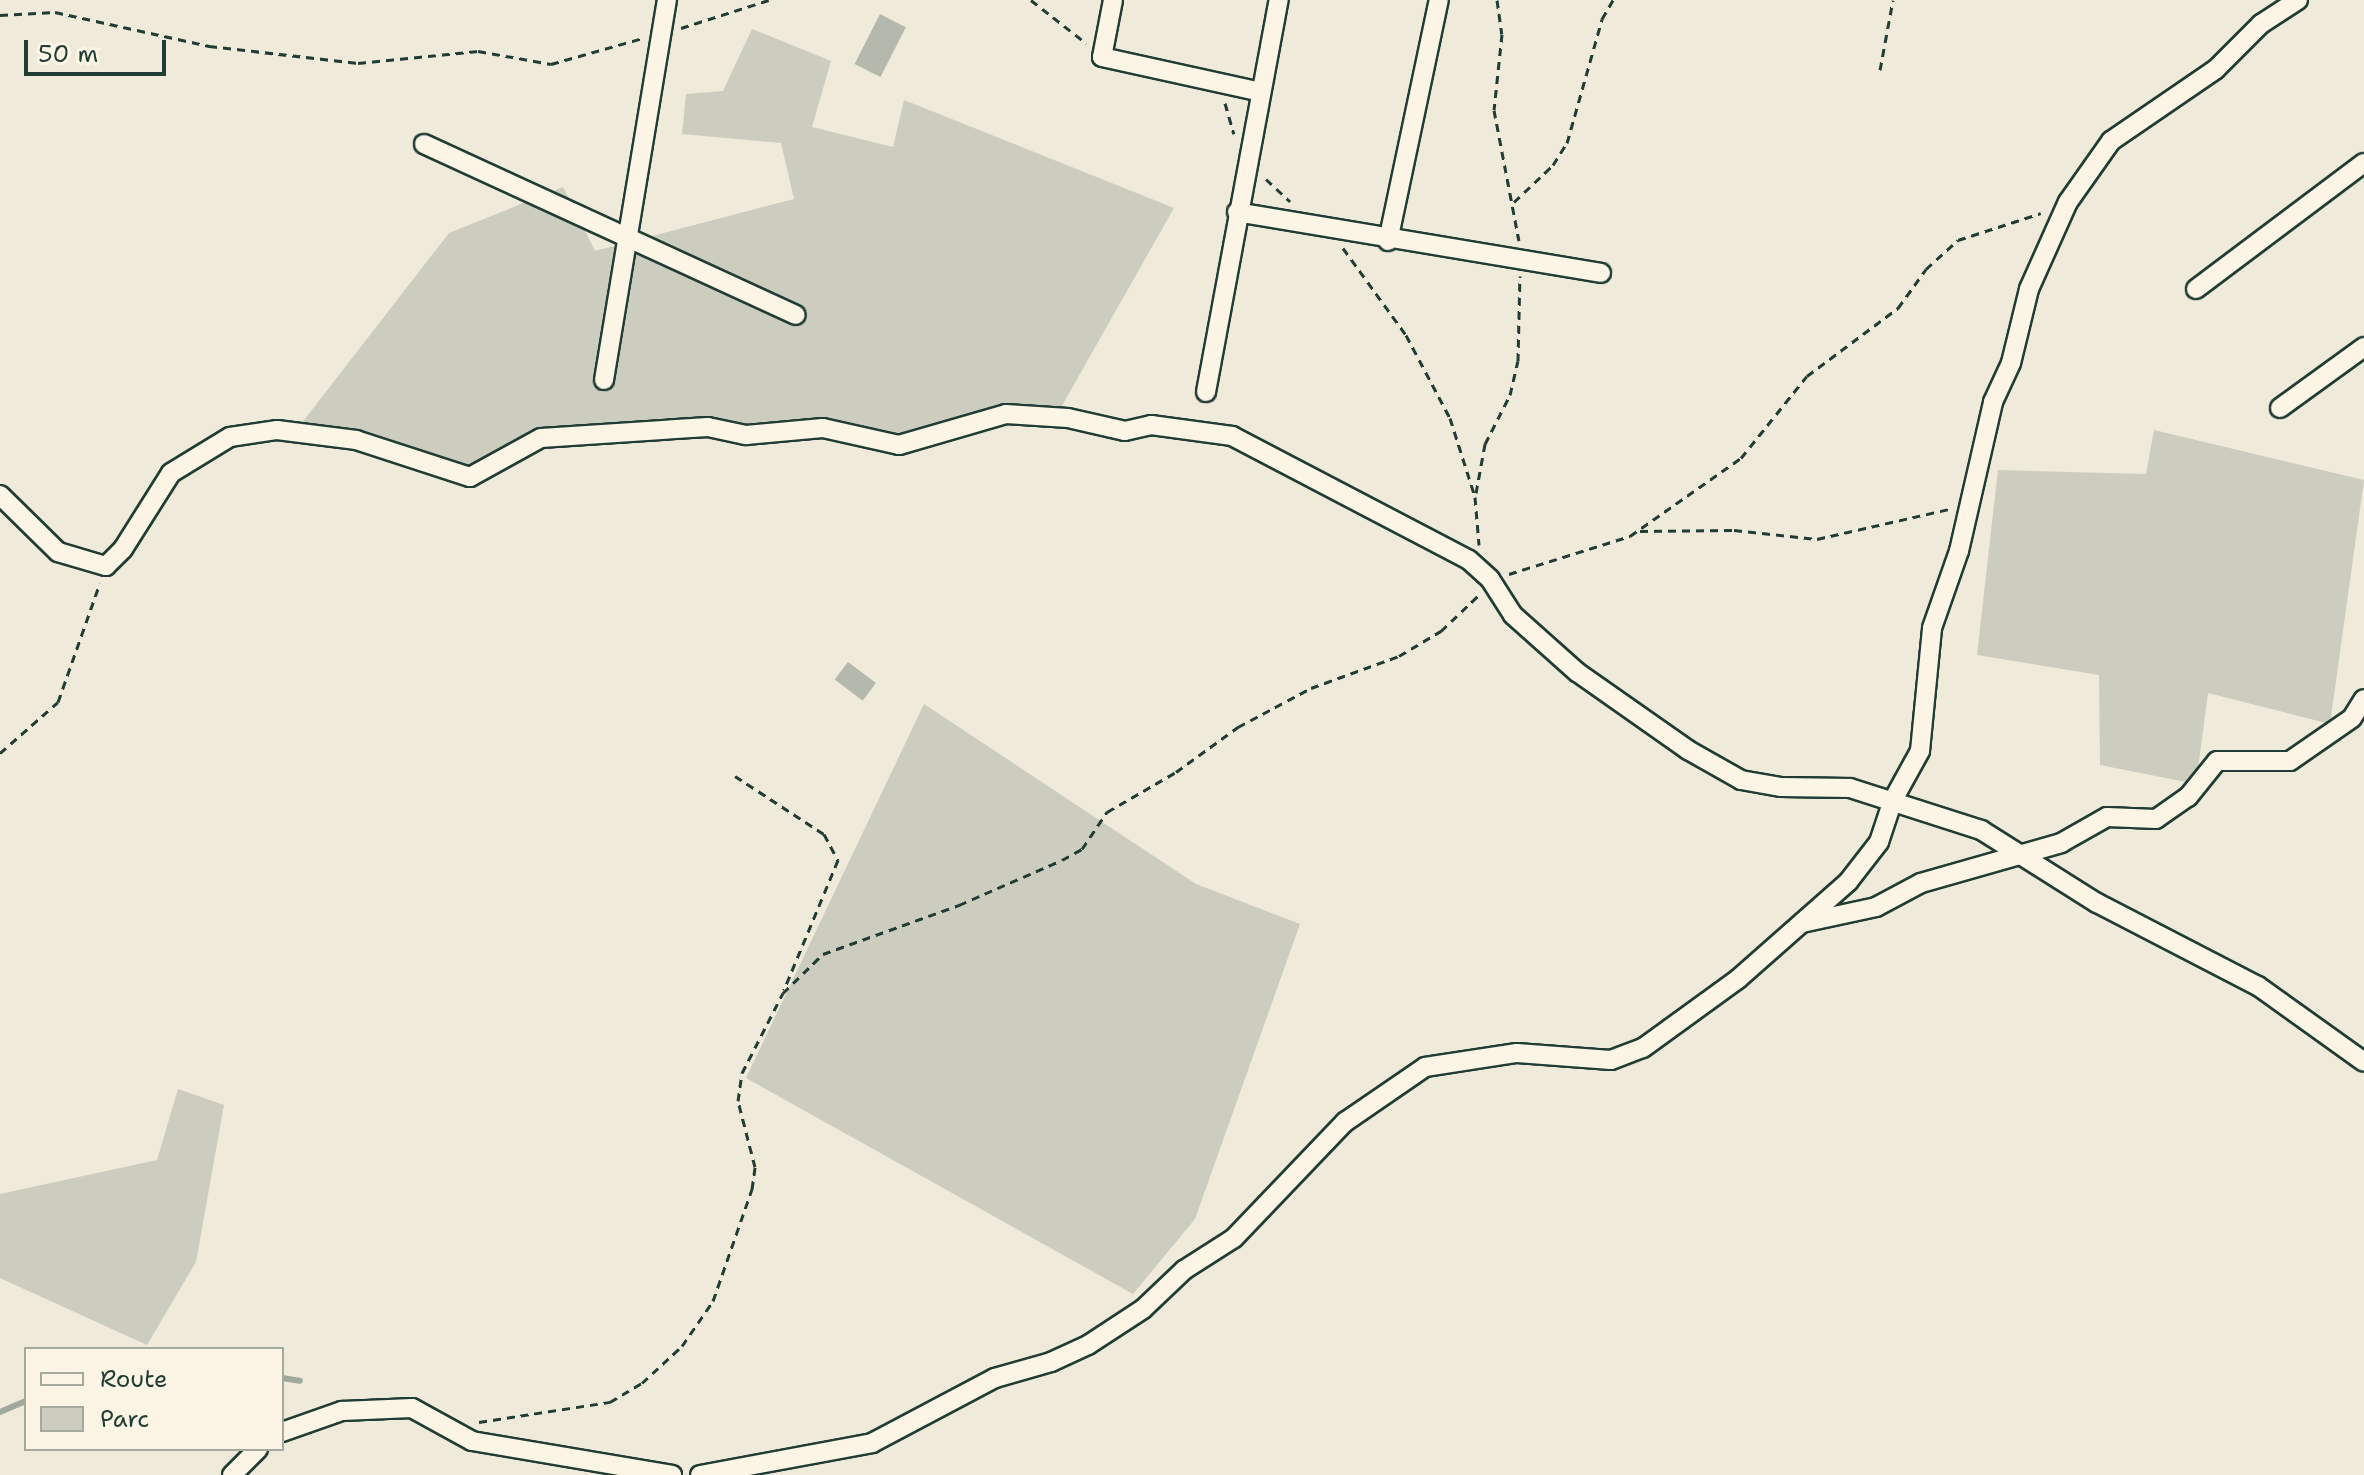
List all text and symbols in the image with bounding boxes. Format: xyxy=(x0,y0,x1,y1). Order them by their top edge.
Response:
scale bar xyxy=(28,24,170,74)
text: 50 m xyxy=(38,38,98,70)
legend xyxy=(24,1347,284,1451)
text: Route xyxy=(100,1363,168,1395)
text: Parc xyxy=(100,1403,149,1435)

